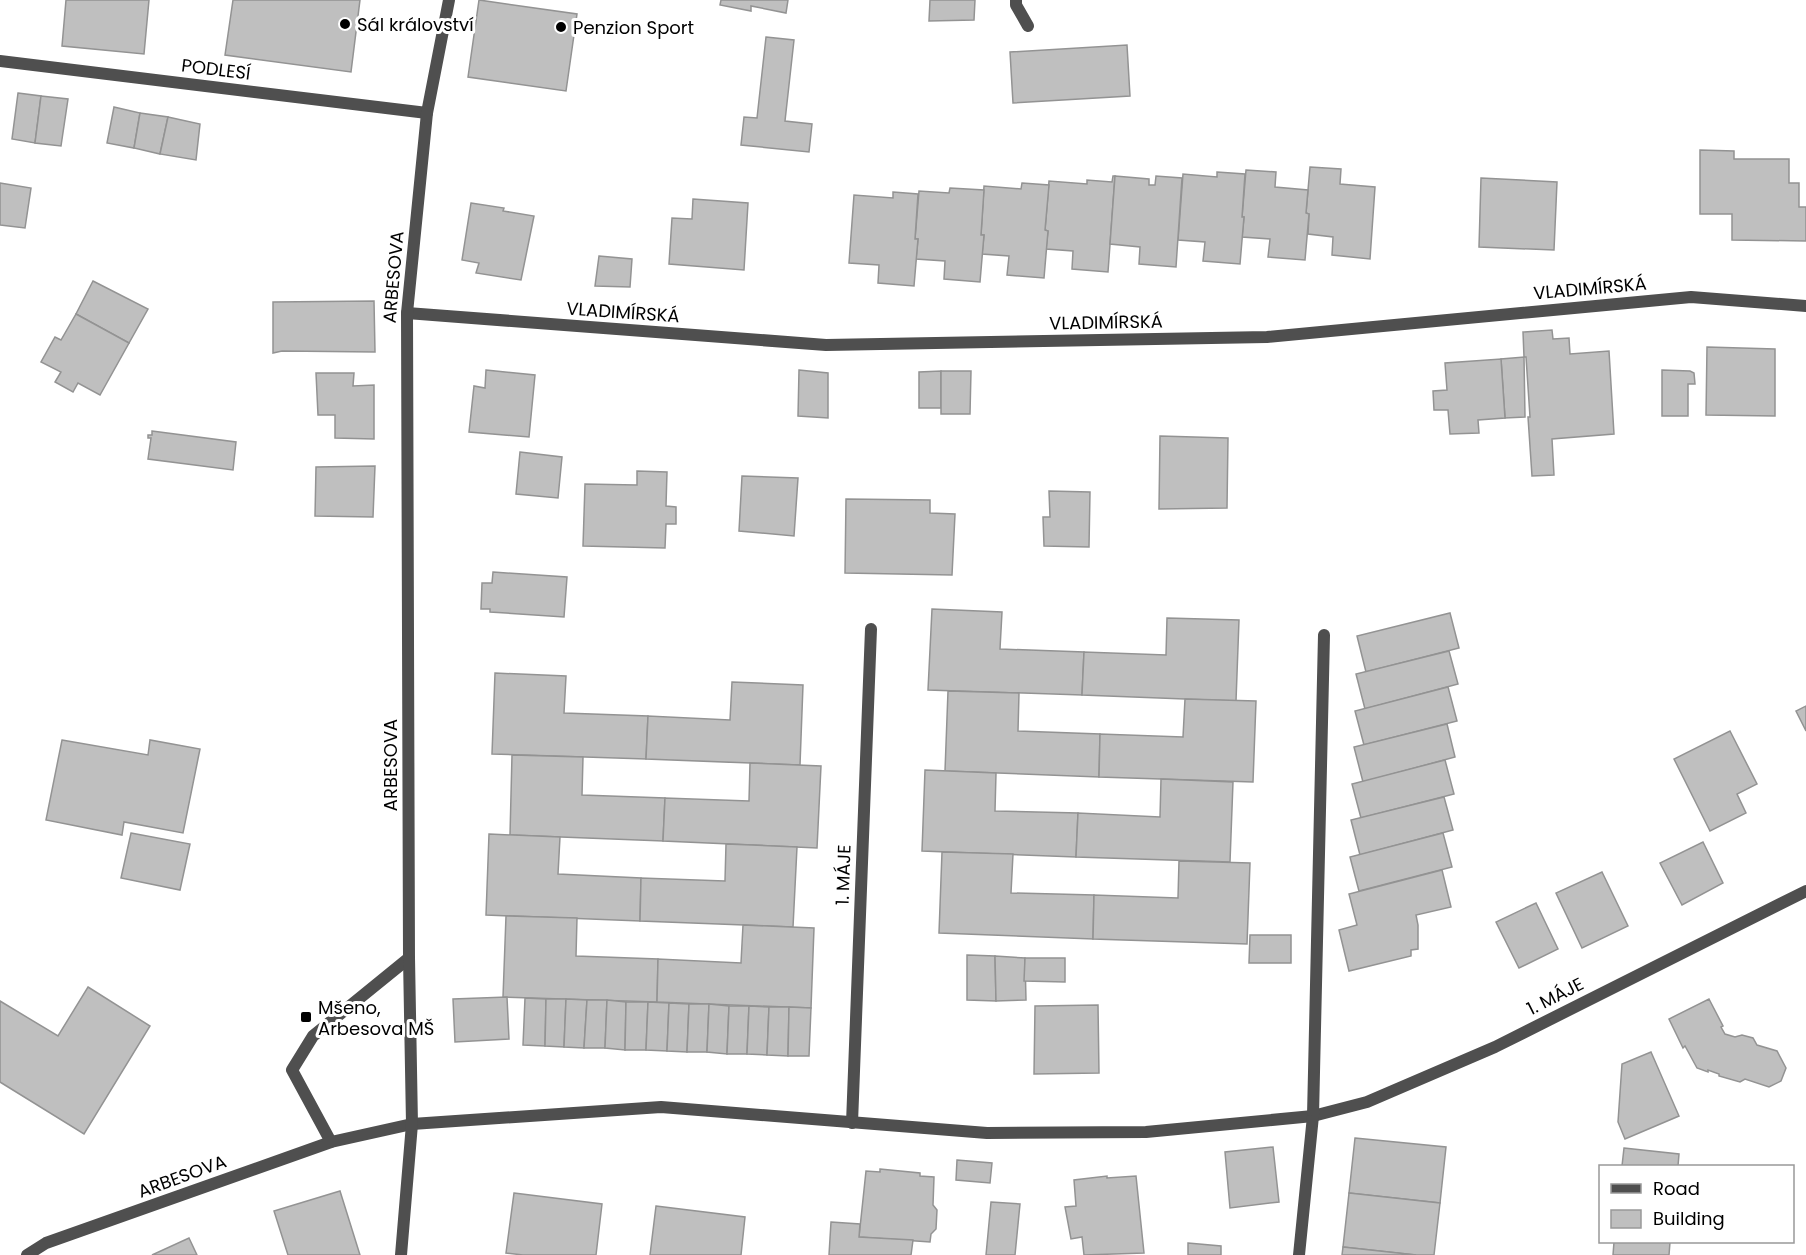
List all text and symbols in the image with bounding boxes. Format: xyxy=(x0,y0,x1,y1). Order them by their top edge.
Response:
place label: Sál království xyxy=(357,12,474,37)
place label: Penzion Sport xyxy=(573,15,694,40)
marker: Sál království xyxy=(338,17,352,31)
marker: Penzion Sport xyxy=(554,20,568,34)
street label: PODLESÍ xyxy=(180,52,252,86)
street label: ARBESOVA xyxy=(377,230,409,324)
street label: VLADIMÍRSKÁ xyxy=(1532,271,1648,305)
street label: VLADIMÍRSKÁ xyxy=(565,296,681,328)
street label: VLADIMÍRSKÁ xyxy=(1049,309,1163,335)
street label: ARBESOVA xyxy=(378,719,403,811)
street label: 1. MÁJE xyxy=(829,844,857,906)
street label: 1. MÁJE xyxy=(1522,971,1588,1021)
place label: Mšeno, Arbesova MŠ xyxy=(318,995,434,1041)
marker: Mšeno, Arbesova MŠ xyxy=(299,1010,313,1024)
street label: ARBESOVA xyxy=(134,1148,230,1204)
legend xyxy=(1599,1165,1794,1243)
text: Road xyxy=(1653,1176,1700,1201)
text: Building xyxy=(1653,1206,1725,1231)

